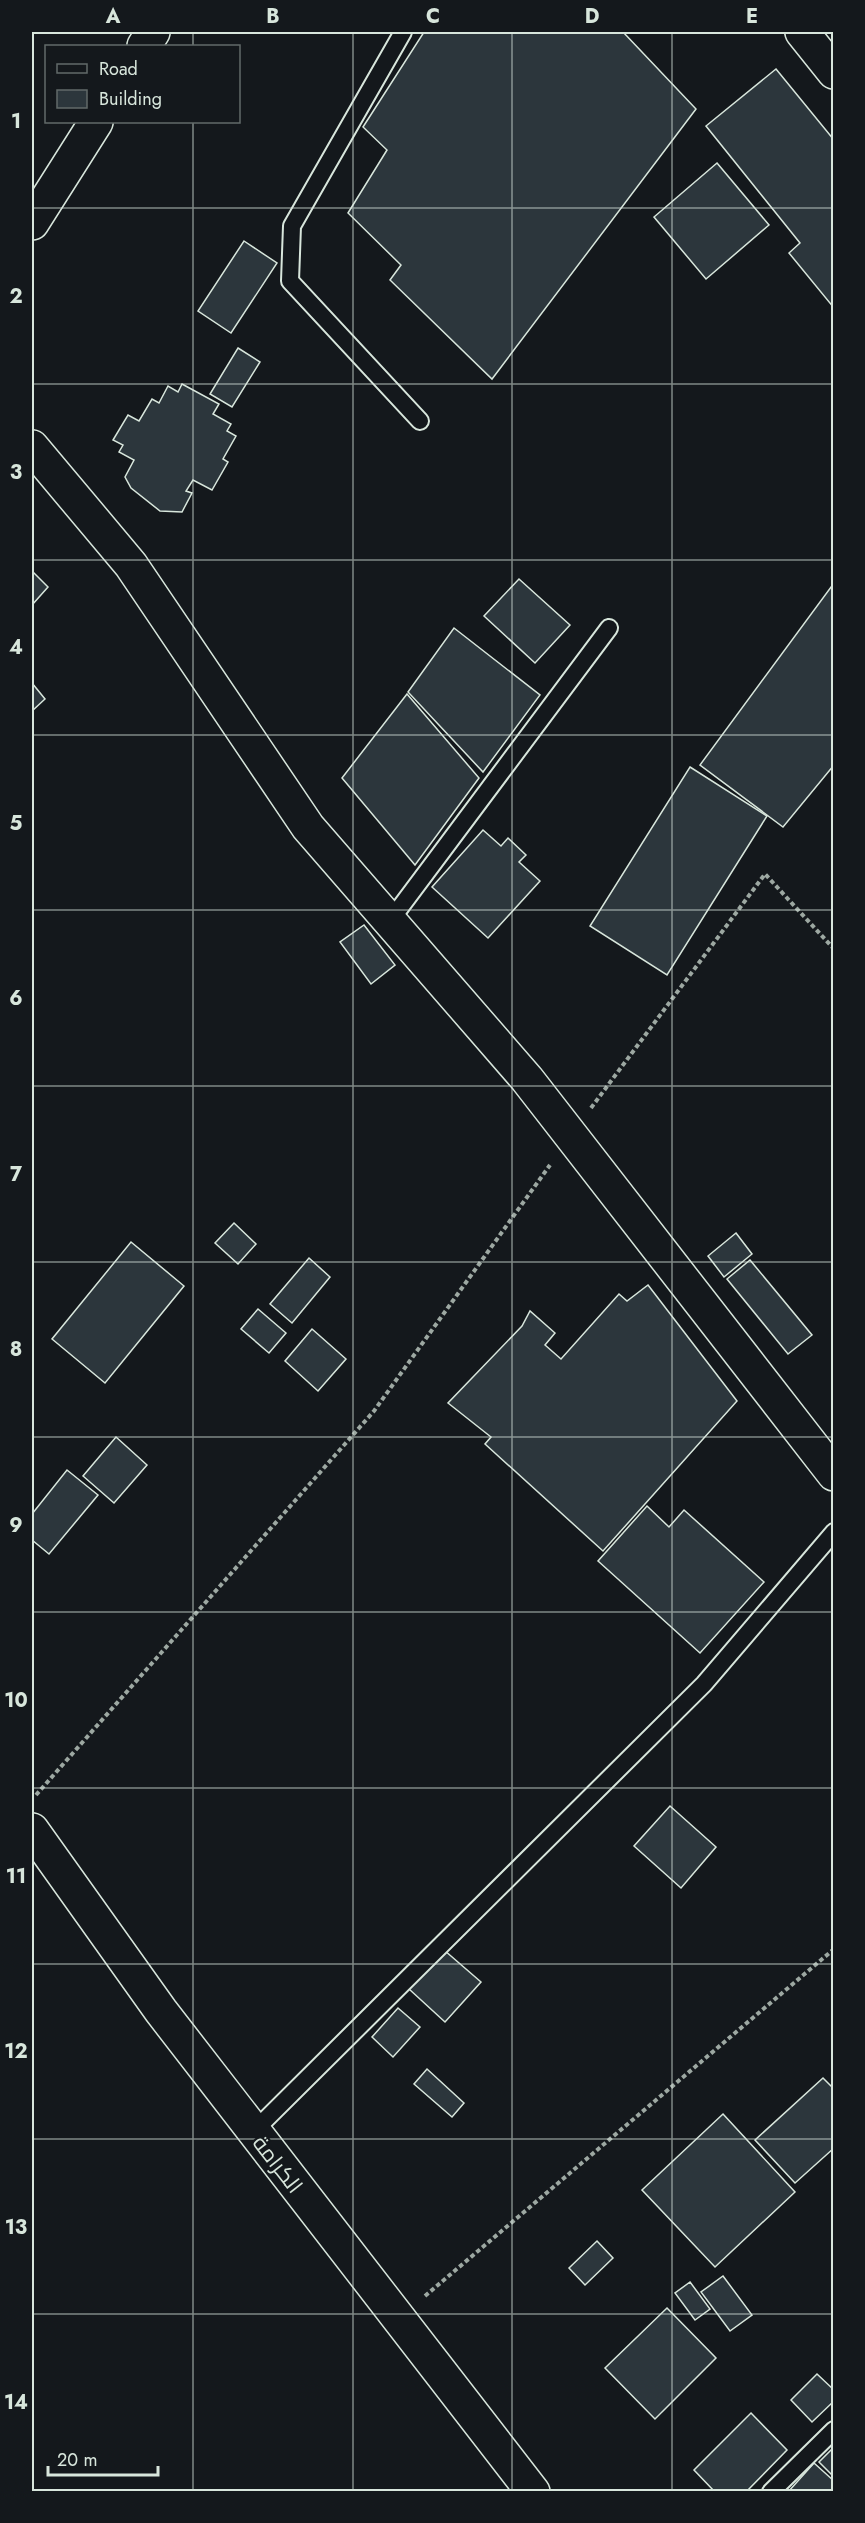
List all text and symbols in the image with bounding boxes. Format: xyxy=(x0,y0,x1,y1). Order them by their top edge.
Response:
text: A xyxy=(105,2,121,31)
text: B xyxy=(266,2,280,31)
text: C xyxy=(426,2,440,31)
text: D xyxy=(585,2,599,31)
text: E xyxy=(746,2,758,31)
legend xyxy=(45,45,240,123)
text: Road xyxy=(99,56,138,82)
text: Building xyxy=(99,86,162,112)
text: 1 xyxy=(11,107,21,136)
text: 2 xyxy=(9,282,23,311)
text: 3 xyxy=(10,458,22,487)
text: 4 xyxy=(9,633,23,662)
text: 5 xyxy=(10,809,23,838)
text: 6 xyxy=(9,984,23,1013)
text: 7 xyxy=(10,1160,23,1189)
text: 8 xyxy=(10,1335,22,1364)
text: 9 xyxy=(9,1511,23,1540)
text: 10 xyxy=(4,1686,28,1715)
text: 11 xyxy=(6,1862,26,1891)
text: 12 xyxy=(4,2037,28,2066)
street label: الكرامة xyxy=(245,2128,311,2200)
text: 13 xyxy=(5,2213,27,2242)
text: 14 xyxy=(4,2388,28,2417)
scale bar xyxy=(48,2439,158,2477)
text: 20 m xyxy=(57,2447,97,2473)

